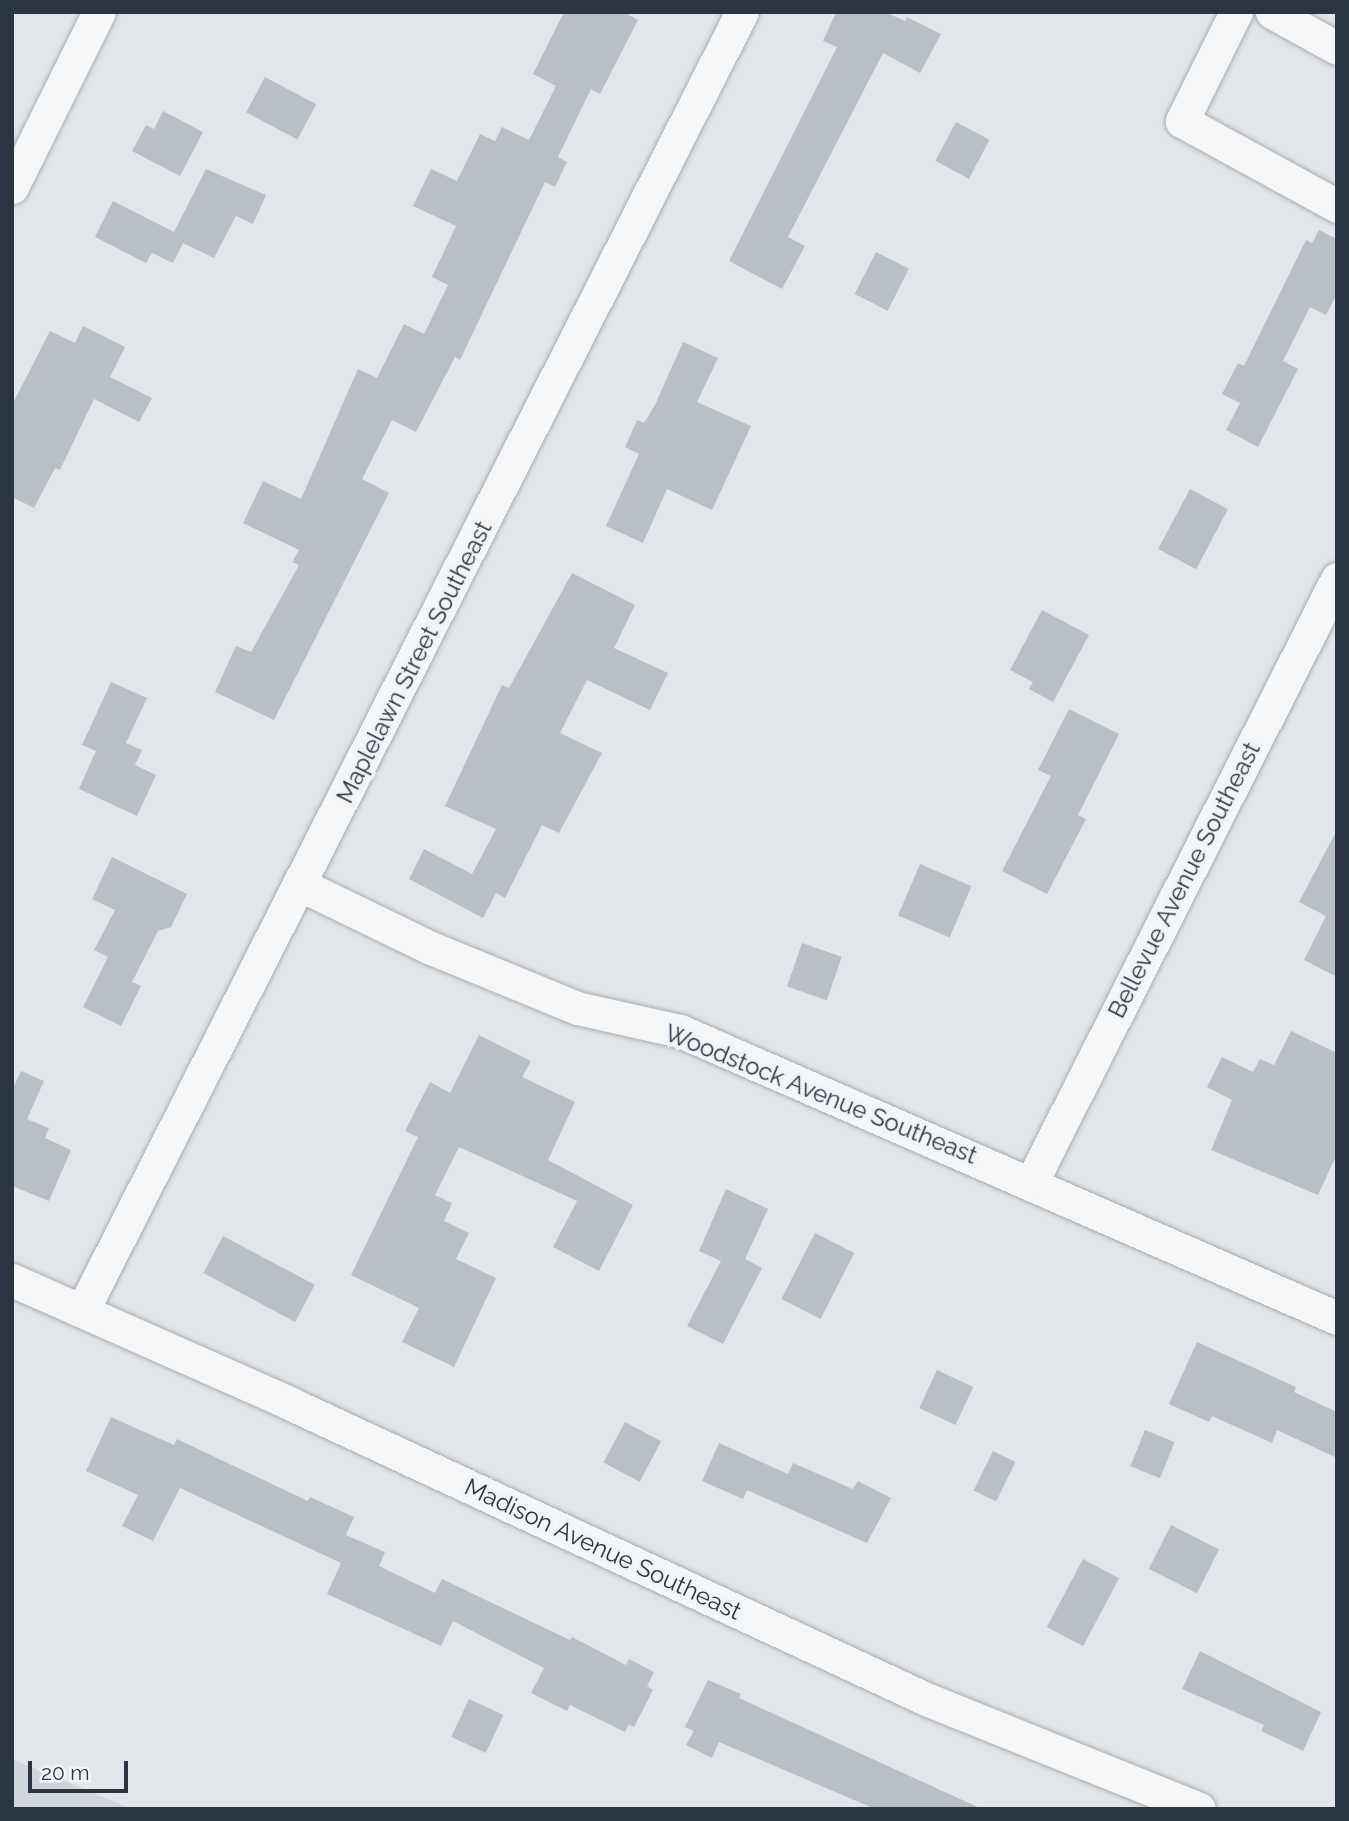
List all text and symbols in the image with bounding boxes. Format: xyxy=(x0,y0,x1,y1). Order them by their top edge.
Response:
street label: Maplelawn Street Southeast xyxy=(330,516,498,808)
street label: Bellevue Avenue Southeast xyxy=(1102,737,1266,1023)
street label: Woodstock Avenue Southeast xyxy=(660,1018,982,1170)
street label: Madison Avenue Southeast xyxy=(460,1472,746,1626)
scale bar xyxy=(32,1748,131,1792)
text: 20 m xyxy=(41,1760,89,1785)

